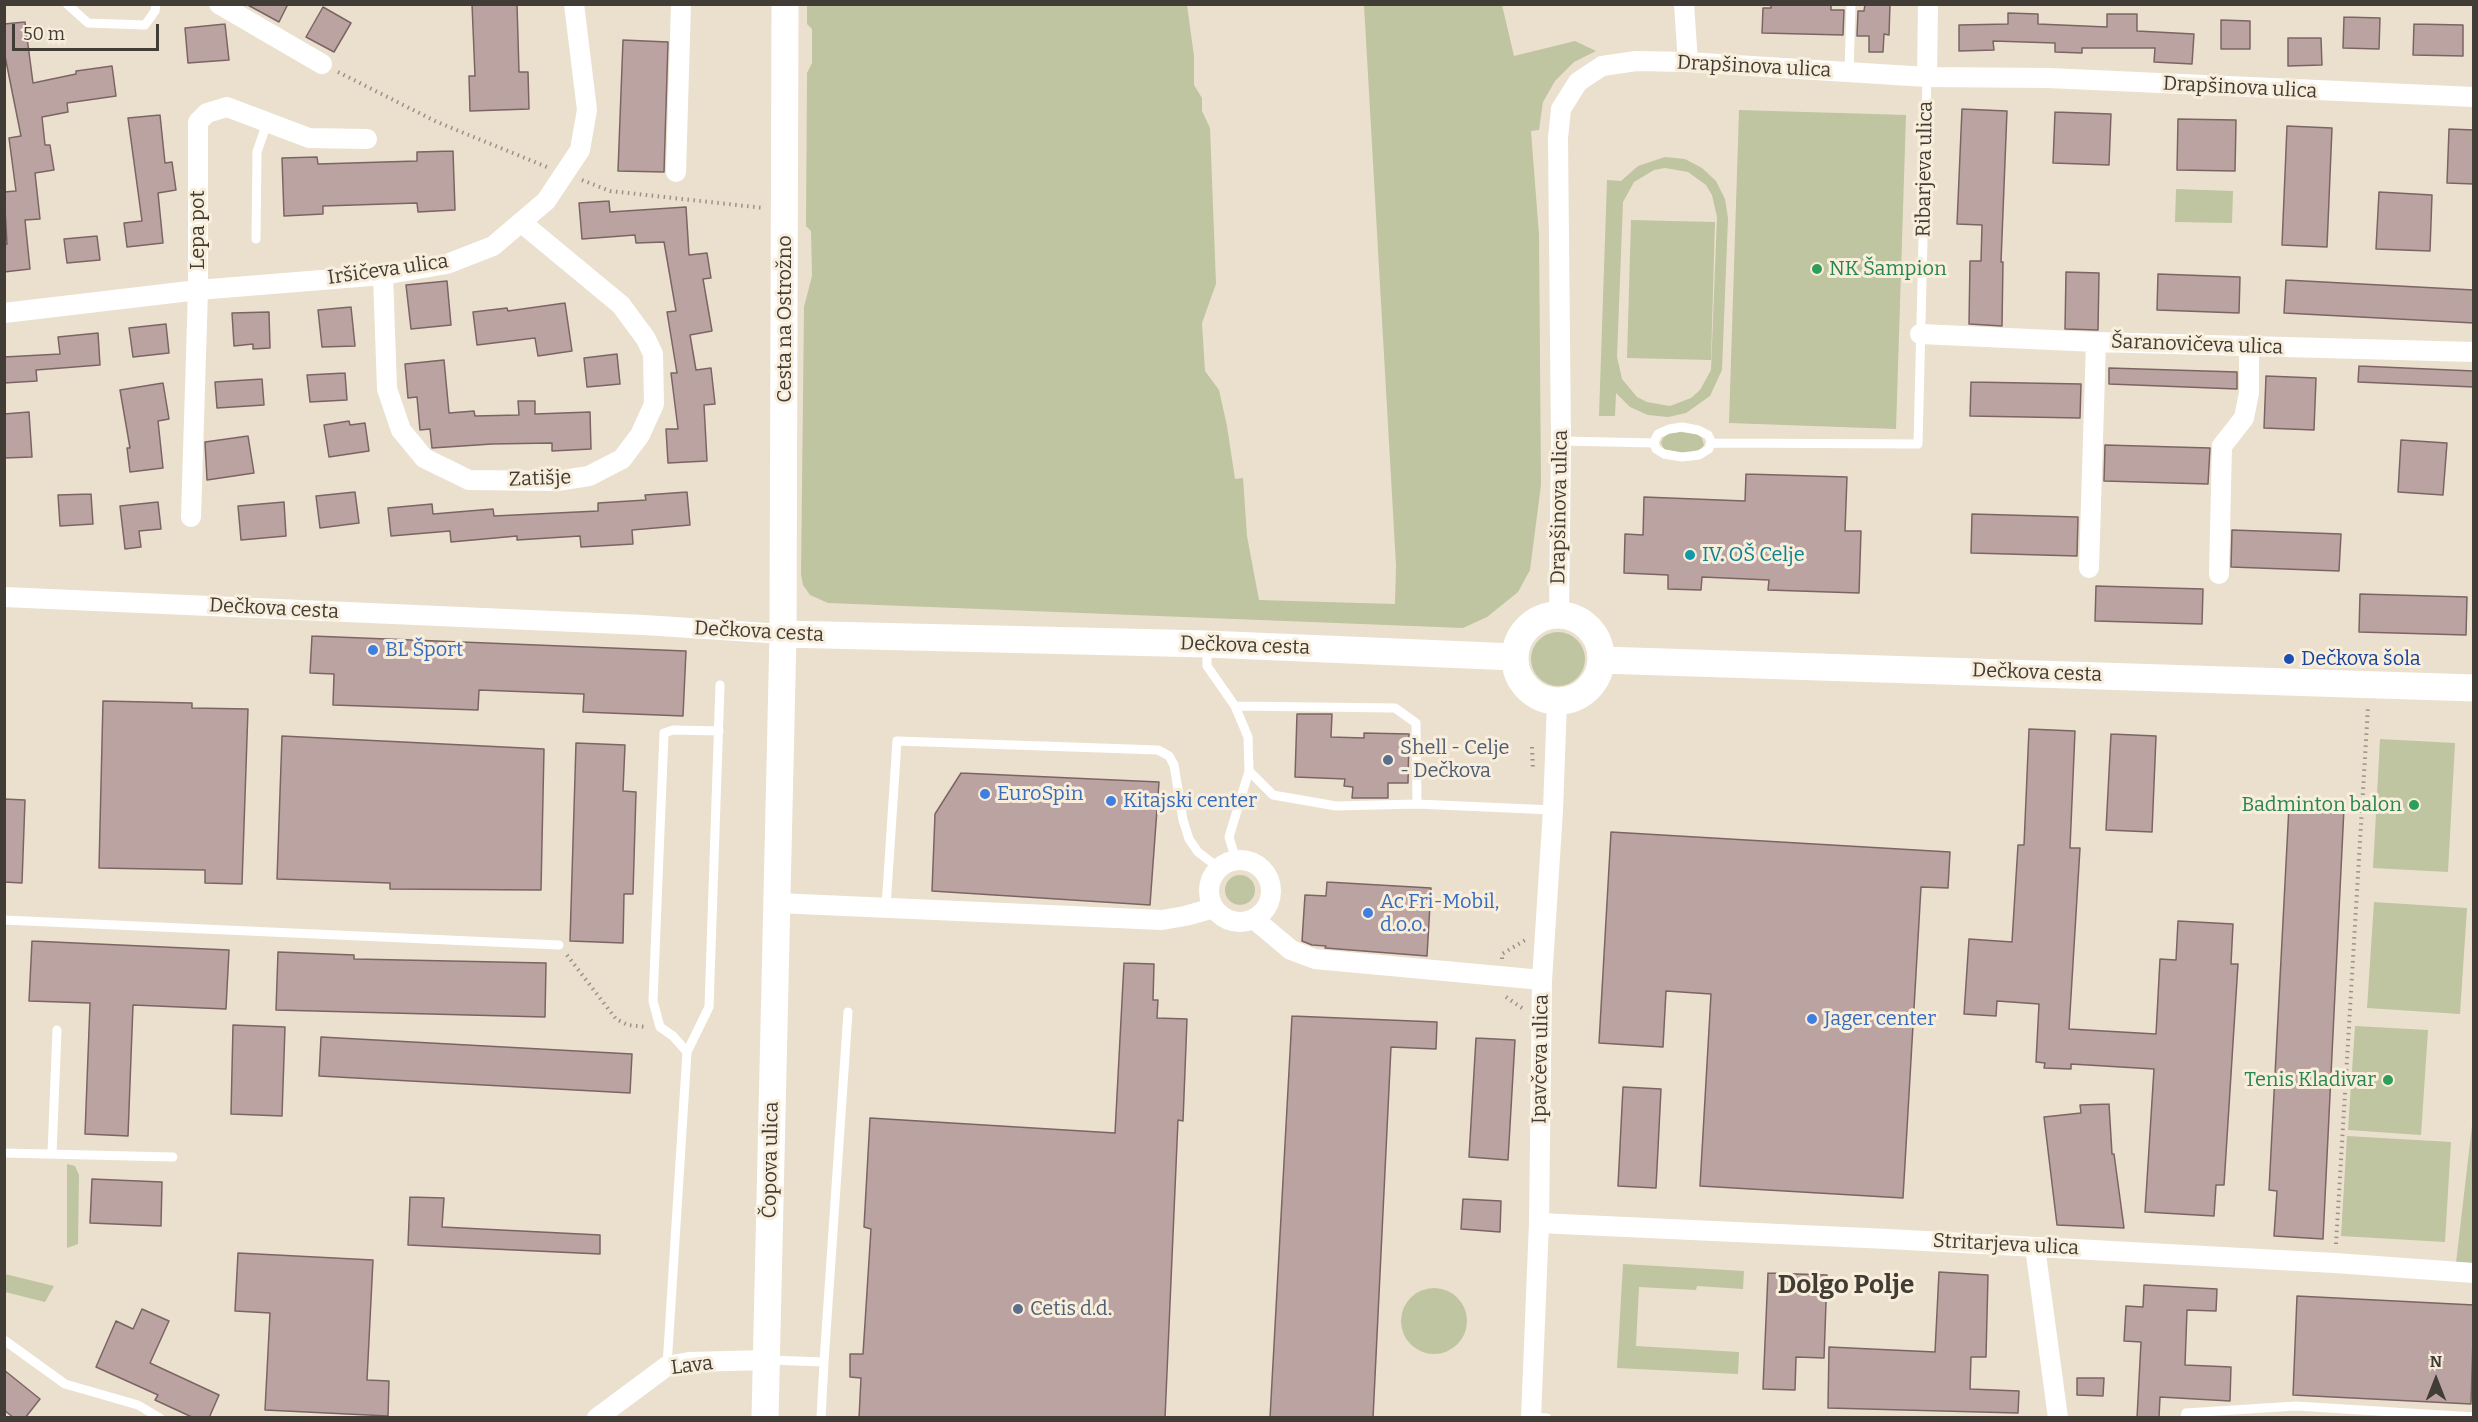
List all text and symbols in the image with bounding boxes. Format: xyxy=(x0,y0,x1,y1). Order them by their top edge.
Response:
scale bar xyxy=(15,12,162,50)
text: 50 m xyxy=(23,23,65,45)
street label: Drapšinova ulica xyxy=(1676,51,1832,83)
street label: Drapšinova ulica xyxy=(2162,72,2318,104)
street label: Ribarjeva ulica xyxy=(1912,101,1938,237)
street label: Lepa pot xyxy=(186,190,210,270)
street label: Cesta na Ostrožno xyxy=(773,235,797,403)
street label: Iršičeva ulica xyxy=(326,250,450,290)
place label: NK Šampion xyxy=(1829,257,1947,281)
marker: NK Šampion xyxy=(1810,262,1824,276)
street label: Šaranovičeva ulica xyxy=(2111,330,2283,360)
street label: Drapšinova ulica xyxy=(1547,429,1573,585)
street label: Zatišje xyxy=(508,466,572,492)
place label: IV. OŠ Celje xyxy=(1702,543,1805,567)
marker: IV. OŠ Celje xyxy=(1683,548,1697,562)
street label: Dečkova cesta xyxy=(208,594,340,624)
street label: Dečkova cesta xyxy=(693,617,825,647)
street label: Dečkova cesta xyxy=(1179,632,1311,660)
place label: BL Šport xyxy=(385,638,463,662)
marker: BL Šport xyxy=(366,643,380,657)
place label: Dečkova šola xyxy=(2301,647,2421,671)
marker: Dečkova šola xyxy=(2282,652,2296,666)
street label: Dečkova cesta xyxy=(1971,659,2103,687)
place label: Shell - Celje - Dečkova xyxy=(1400,736,1510,783)
marker: Shell - Celje - Dečkova xyxy=(1381,753,1395,767)
place label: EuroSpin xyxy=(997,782,1083,806)
marker: EuroSpin xyxy=(978,787,992,801)
place label: Kitajski center xyxy=(1123,789,1257,813)
place label: Badminton balon xyxy=(2241,793,2402,817)
marker: Kitajski center xyxy=(1104,794,1118,808)
marker: Badminton balon xyxy=(2407,798,2421,812)
place label: Ac Fri-Mobil, d.o.o. xyxy=(1380,890,1499,937)
marker: Ac Fri-Mobil, d.o.o. xyxy=(1361,906,1375,920)
street label: Ipavčeva ulica xyxy=(1528,994,1554,1124)
place label: Jager center xyxy=(1824,1007,1936,1031)
marker: Jager center xyxy=(1805,1012,1819,1026)
place label: Tenis Kladivar xyxy=(2244,1068,2376,1092)
marker: Tenis Kladivar xyxy=(2381,1073,2395,1087)
street label: Čopova ulica xyxy=(758,1101,784,1219)
street label: Stritarjeva ulica xyxy=(1932,1229,2080,1261)
district label: Dolgo Polje xyxy=(1778,1270,1914,1302)
place label: Cetis d.d. xyxy=(1030,1297,1112,1321)
marker: Cetis d.d. xyxy=(1011,1302,1025,1316)
north arrow xyxy=(2406,1350,2466,1410)
street label: Lava xyxy=(670,1352,714,1380)
text: N xyxy=(2430,1352,2442,1371)

